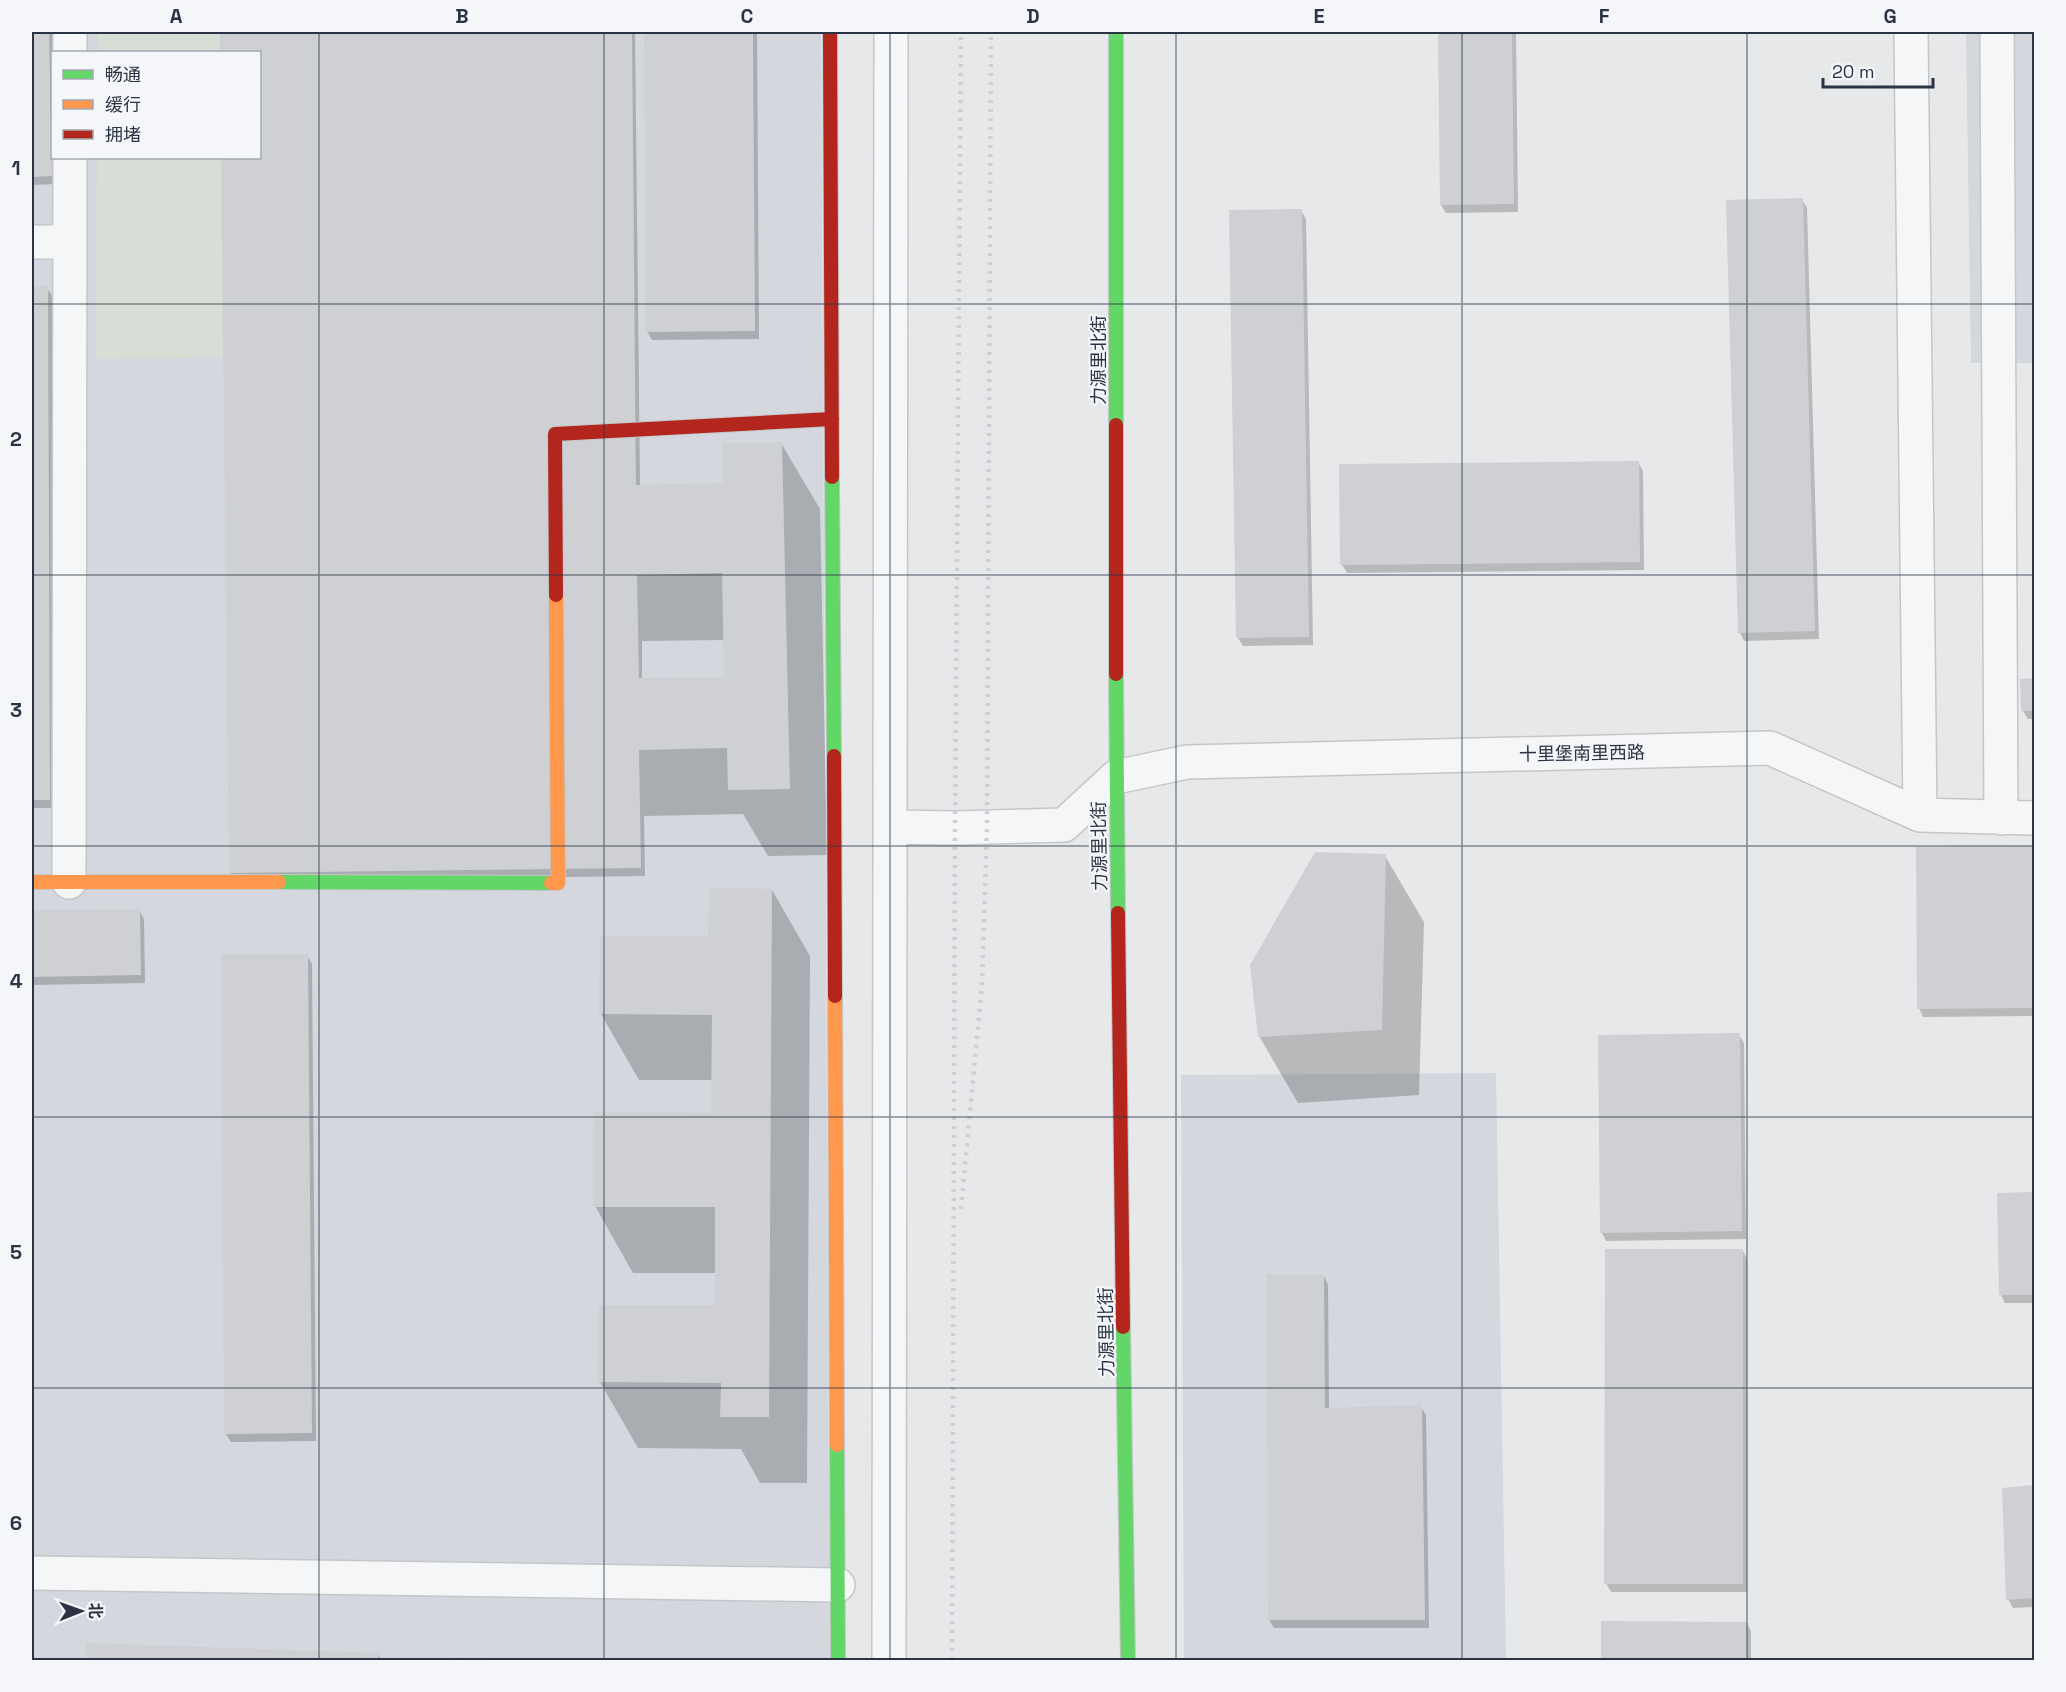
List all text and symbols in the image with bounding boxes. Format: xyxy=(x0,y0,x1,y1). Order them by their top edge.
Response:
text: A xyxy=(170,3,183,29)
text: B xyxy=(455,3,469,29)
text: C xyxy=(741,3,754,29)
text: D xyxy=(1026,3,1040,29)
text: E xyxy=(1313,3,1325,29)
text: F xyxy=(1599,3,1610,29)
text: G xyxy=(1883,3,1897,29)
legend xyxy=(51,51,261,159)
scale bar xyxy=(1823,51,1932,89)
text: 20 m xyxy=(1832,60,1875,83)
text: 畅通 xyxy=(105,63,141,86)
text: 缓行 xyxy=(105,93,141,116)
text: 拥堵 xyxy=(105,123,141,146)
text: 1 xyxy=(11,155,21,181)
street label: 力源里北街 xyxy=(1087,315,1110,405)
text: 2 xyxy=(10,426,22,452)
text: 3 xyxy=(10,697,22,723)
street label: 十里堡南里西路 xyxy=(1519,740,1645,766)
street label: 力源里北街 xyxy=(1087,801,1111,891)
text: 4 xyxy=(10,968,23,994)
text: 5 xyxy=(10,1239,22,1265)
street label: 力源里北街 xyxy=(1094,1287,1118,1377)
text: 6 xyxy=(10,1510,22,1536)
north arrow xyxy=(51,1581,111,1641)
text: 北 xyxy=(85,1603,106,1619)

